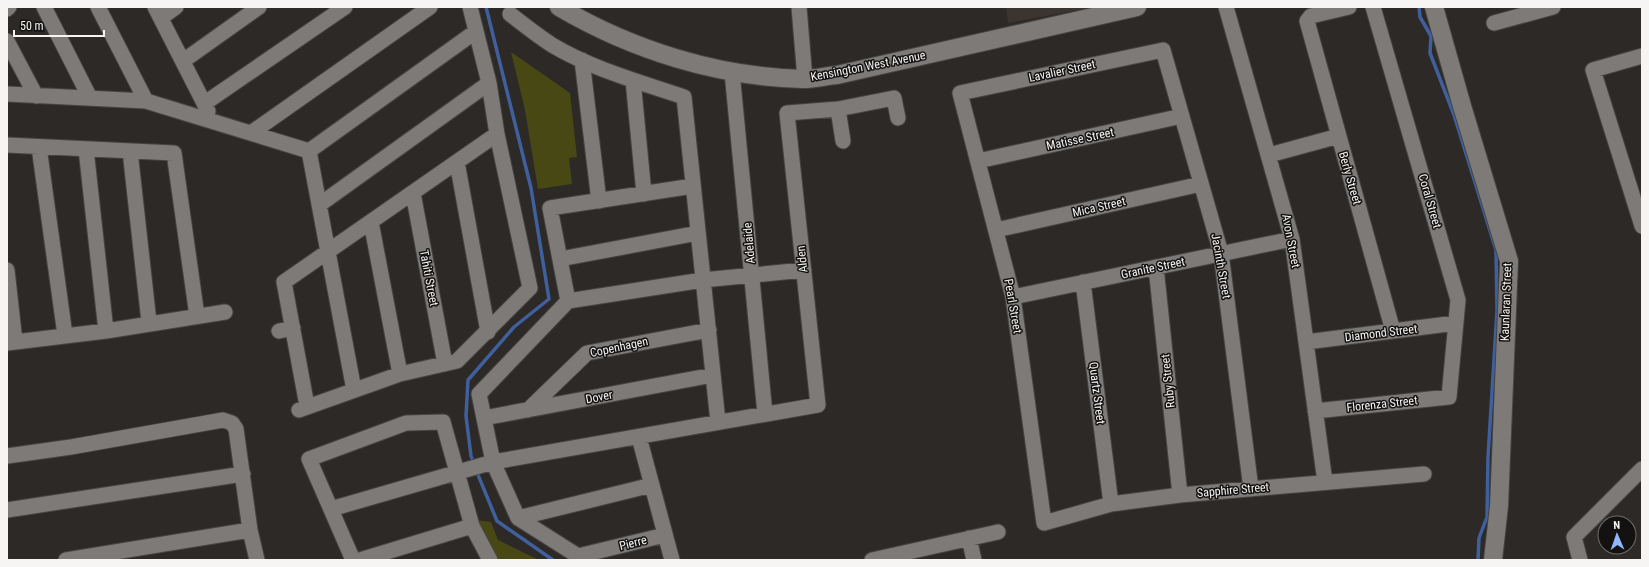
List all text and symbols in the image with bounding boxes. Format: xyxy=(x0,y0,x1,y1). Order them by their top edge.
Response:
scale bar xyxy=(14,12,104,38)
text: 50 m xyxy=(20,19,44,33)
street label: Kensington West Avenue xyxy=(809,48,927,84)
street label: Lavalier Street xyxy=(1027,57,1097,85)
street label: Matisse Street xyxy=(1045,125,1115,153)
street label: Berly Street xyxy=(1336,150,1364,207)
street label: Coral Street xyxy=(1416,172,1445,230)
street label: Mica Street xyxy=(1071,194,1127,220)
street label: Avon Street xyxy=(1279,213,1303,269)
street label: Adelaide xyxy=(740,221,758,264)
street label: Jacinth Street xyxy=(1208,232,1234,300)
street label: Alden xyxy=(794,245,810,273)
street label: Tahiti Street xyxy=(417,249,441,308)
street label: Granite Street xyxy=(1120,254,1187,282)
street label: Kaunlaran Street xyxy=(1498,262,1514,341)
street label: Pearl Street xyxy=(1001,278,1025,335)
street label: Diamond Street xyxy=(1344,322,1419,344)
street label: Copenhagen xyxy=(589,334,650,360)
street label: Ruby Street xyxy=(1158,353,1178,409)
street label: Quartz Street xyxy=(1086,361,1108,425)
street label: Dover xyxy=(584,387,614,406)
street label: Florenza Street xyxy=(1346,393,1419,415)
street label: Sapphire Street xyxy=(1196,480,1270,500)
north arrow xyxy=(1597,515,1637,555)
text: N xyxy=(1613,519,1621,532)
street label: Pierre xyxy=(618,533,649,553)

